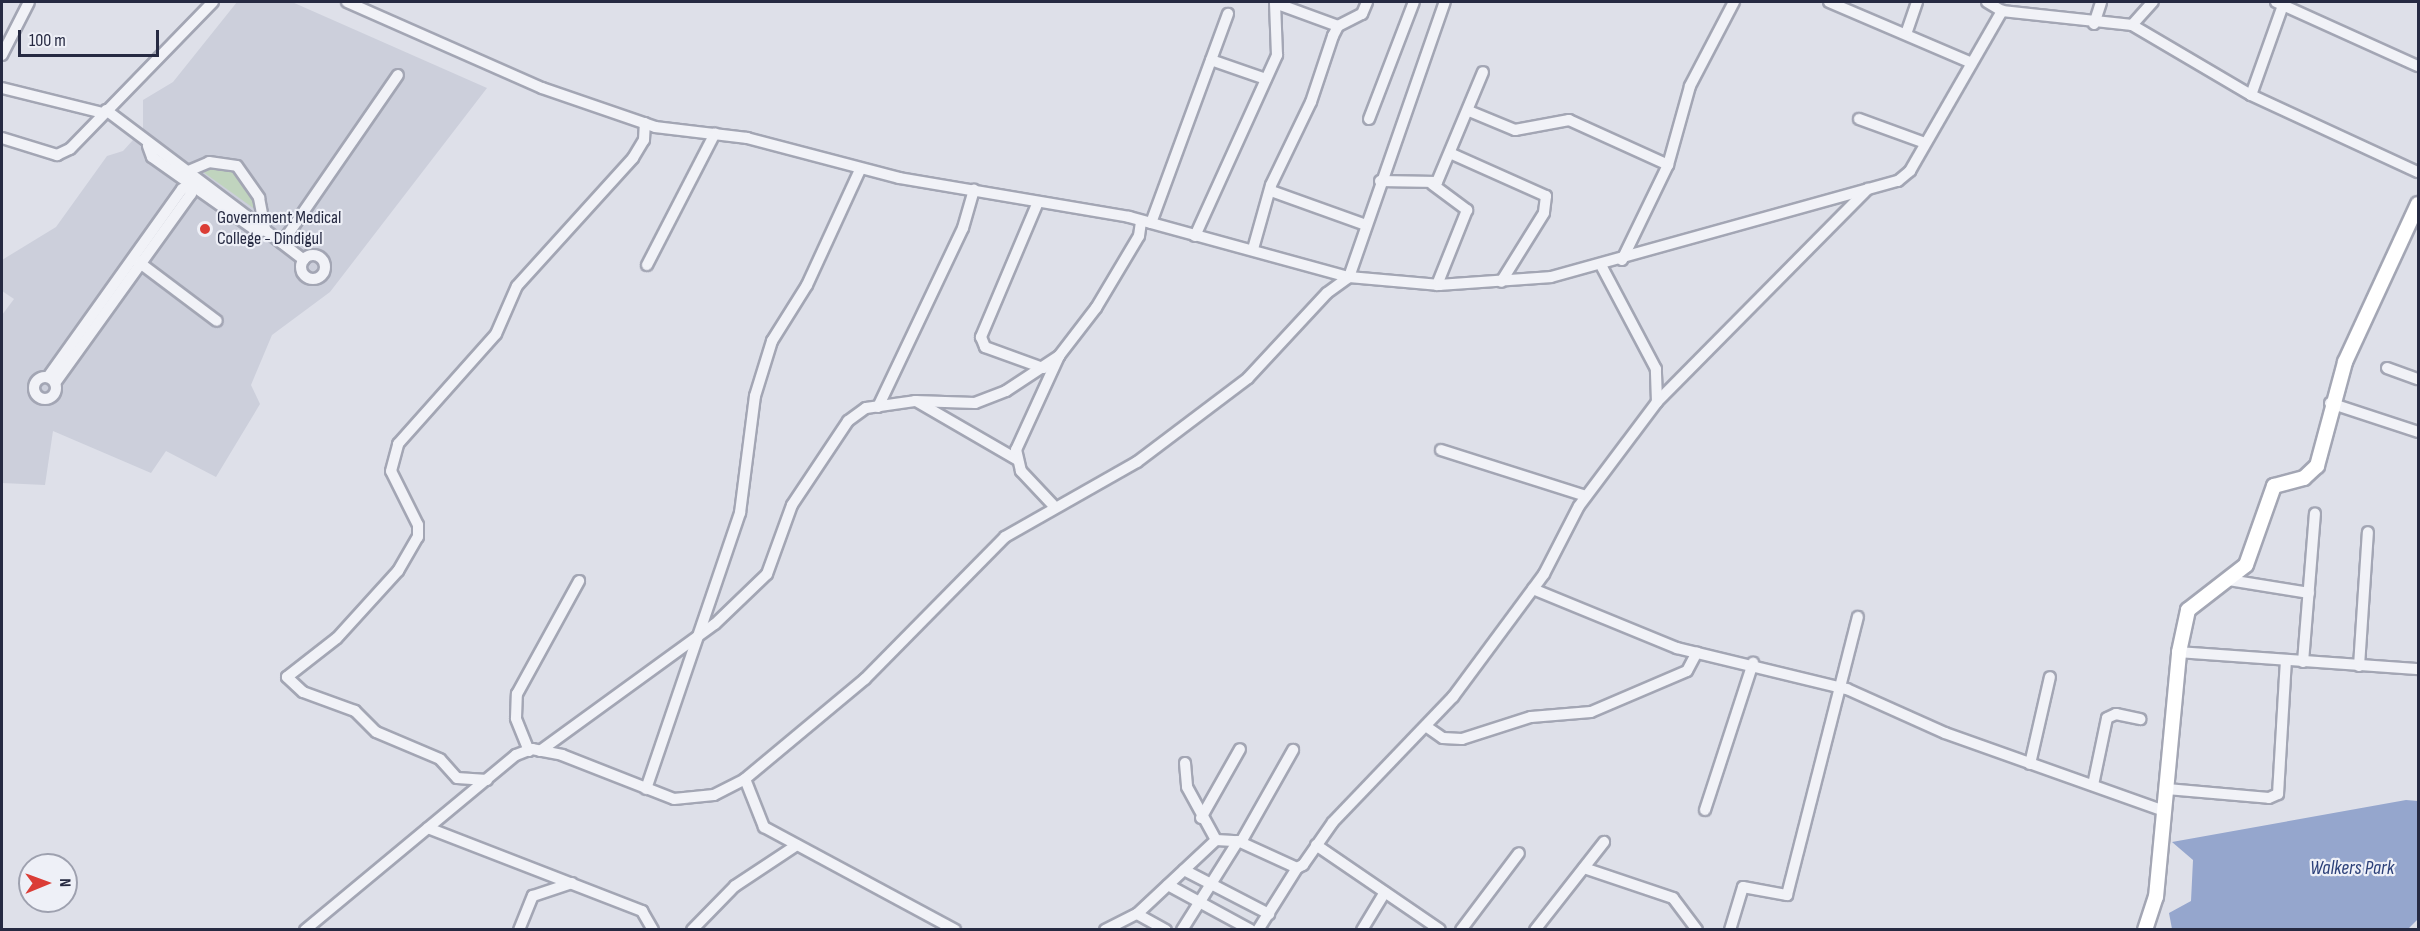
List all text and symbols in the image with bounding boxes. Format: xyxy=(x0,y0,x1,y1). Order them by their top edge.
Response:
scale bar xyxy=(21,18,162,56)
text: 100 m xyxy=(29,30,66,51)
place label: Government Medical College - Dindigul xyxy=(217,208,341,250)
marker: Government Medical College - Dindigul xyxy=(198,222,212,236)
north arrow xyxy=(18,853,78,913)
water label: Walkers Park xyxy=(2310,856,2394,880)
text: N xyxy=(55,878,74,887)

